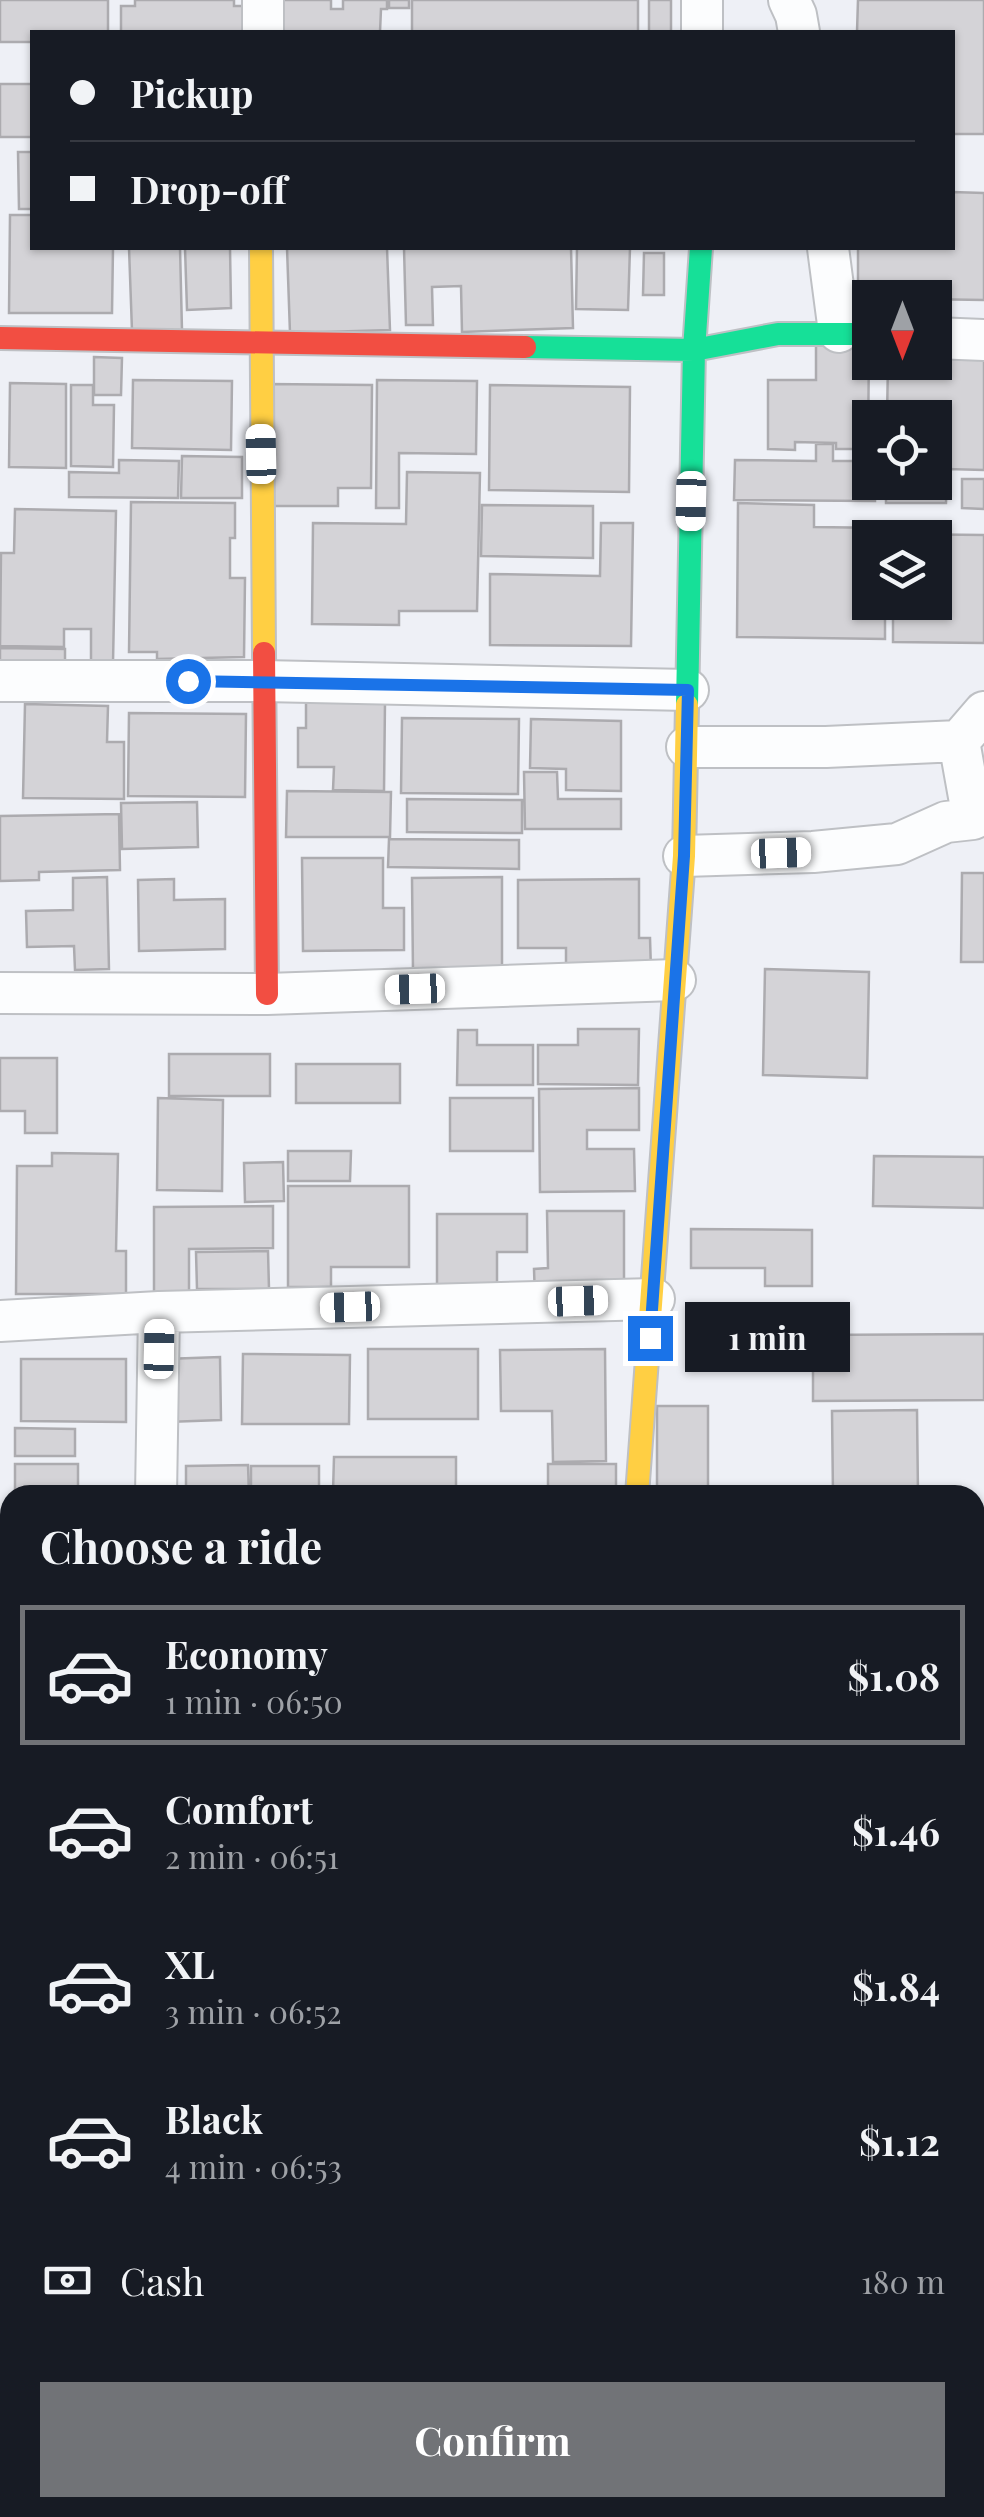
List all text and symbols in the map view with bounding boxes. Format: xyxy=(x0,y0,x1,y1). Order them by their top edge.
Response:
text: Pickup xyxy=(130,67,253,118)
text: Drop-off xyxy=(130,163,287,214)
north arrow xyxy=(852,280,952,380)
map controls xyxy=(852,280,952,620)
button: locate xyxy=(852,400,952,500)
car xyxy=(245,424,277,484)
car xyxy=(675,471,707,531)
button: layers xyxy=(852,520,952,620)
route start xyxy=(166,659,211,704)
car xyxy=(750,837,812,869)
car xyxy=(384,973,446,1005)
car xyxy=(547,1285,609,1317)
car xyxy=(319,1291,381,1323)
callout: 1 min xyxy=(685,1303,850,1373)
text: 1 min xyxy=(728,1315,807,1358)
route end xyxy=(628,1316,673,1361)
car xyxy=(143,1319,175,1379)
text: Choose a ride xyxy=(40,1515,322,1575)
text: Economy xyxy=(165,1628,328,1679)
icon: car xyxy=(45,1630,135,1720)
text: $1.08 xyxy=(848,1650,940,1701)
text: 1 min · 06:50 xyxy=(165,1679,343,1722)
text: Comfort xyxy=(165,1783,313,1834)
icon: car xyxy=(45,1785,135,1875)
text: $1.46 xyxy=(852,1805,940,1856)
text: 2 min · 06:51 xyxy=(165,1834,339,1877)
text: XL xyxy=(165,1938,214,1989)
icon: car xyxy=(45,1940,135,2030)
text: $1.84 xyxy=(852,1960,940,2011)
text: 3 min · 06:52 xyxy=(165,1989,342,2032)
text: Black xyxy=(165,2093,263,2144)
icon: car xyxy=(45,2095,135,2185)
text: $1.12 xyxy=(859,2115,940,2166)
text: 4 min · 06:53 xyxy=(165,2144,342,2187)
icon: cash xyxy=(40,2253,95,2308)
text: Cash xyxy=(120,2255,204,2306)
text: 180 m xyxy=(861,2259,945,2302)
button: Confirm xyxy=(40,2382,945,2497)

